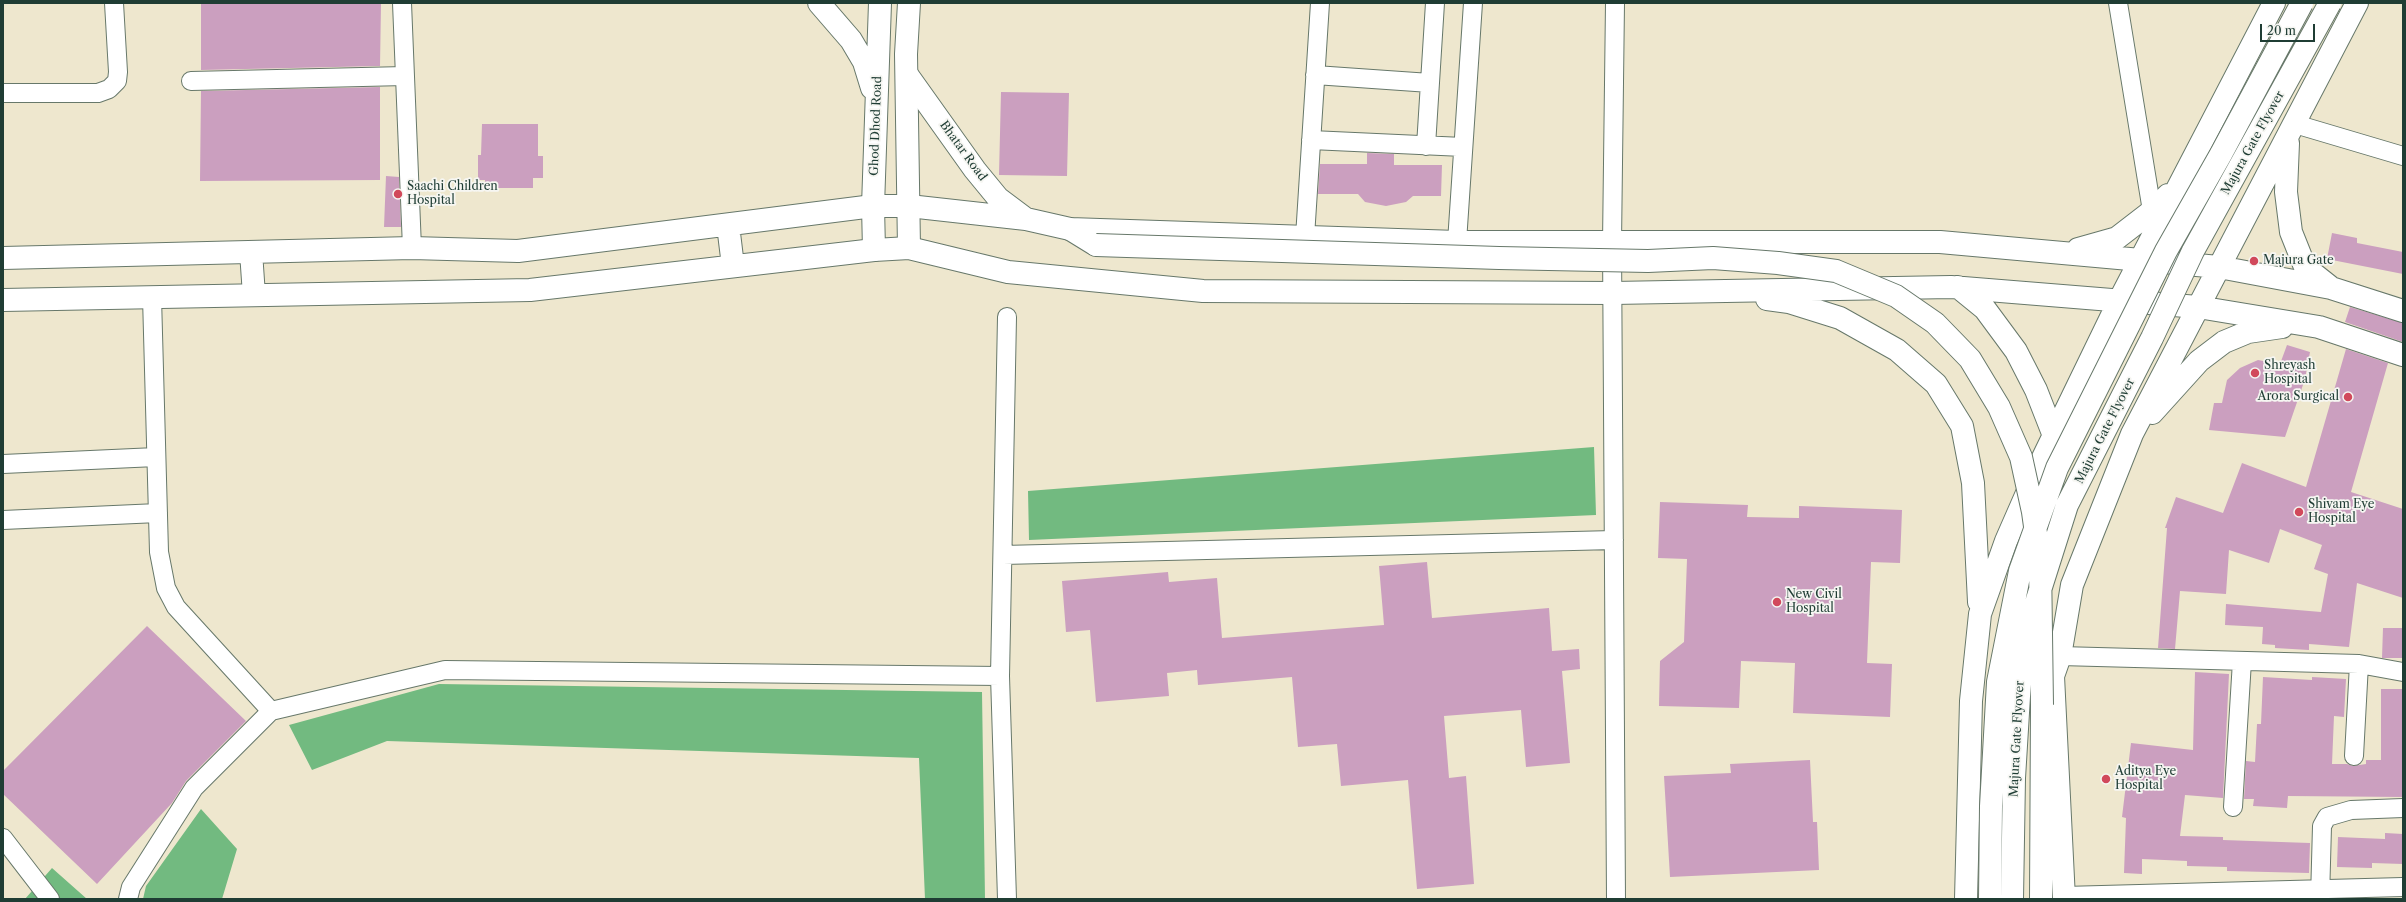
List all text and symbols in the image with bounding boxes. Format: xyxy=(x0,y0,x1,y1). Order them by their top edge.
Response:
scale bar xyxy=(2262,16,2317,42)
text: 20 m xyxy=(2267,23,2296,38)
street label: Ghod Dhod Road xyxy=(867,76,885,176)
street label: Majura Gate Flyover xyxy=(2218,89,2288,197)
street label: Bhatar Road xyxy=(936,118,990,184)
place label: Saachi Children Hospital xyxy=(407,180,498,208)
marker: Saachi Children Hospital xyxy=(392,188,404,200)
place label: Majura Gate xyxy=(2263,254,2334,268)
marker: Majura Gate xyxy=(2248,255,2260,267)
place label: Shreyash Hospital xyxy=(2264,359,2315,387)
marker: Shreyash Hospital xyxy=(2249,367,2261,379)
street label: Majura Gate Flyover xyxy=(2072,376,2138,486)
place label: Arora Surgical xyxy=(2258,390,2339,404)
marker: Arora Surgical xyxy=(2342,391,2354,403)
place label: Shivam Eye Hospital xyxy=(2308,498,2374,526)
marker: Shivam Eye Hospital xyxy=(2293,506,2305,518)
place label: New Civil Hospital xyxy=(1786,588,1842,616)
marker: New Civil Hospital xyxy=(1771,596,1783,608)
street label: Majura Gate Flyover xyxy=(2007,681,2027,797)
place label: Aditya Eye Hospital xyxy=(2115,765,2176,793)
marker: Aditya Eye Hospital xyxy=(2100,773,2112,785)

